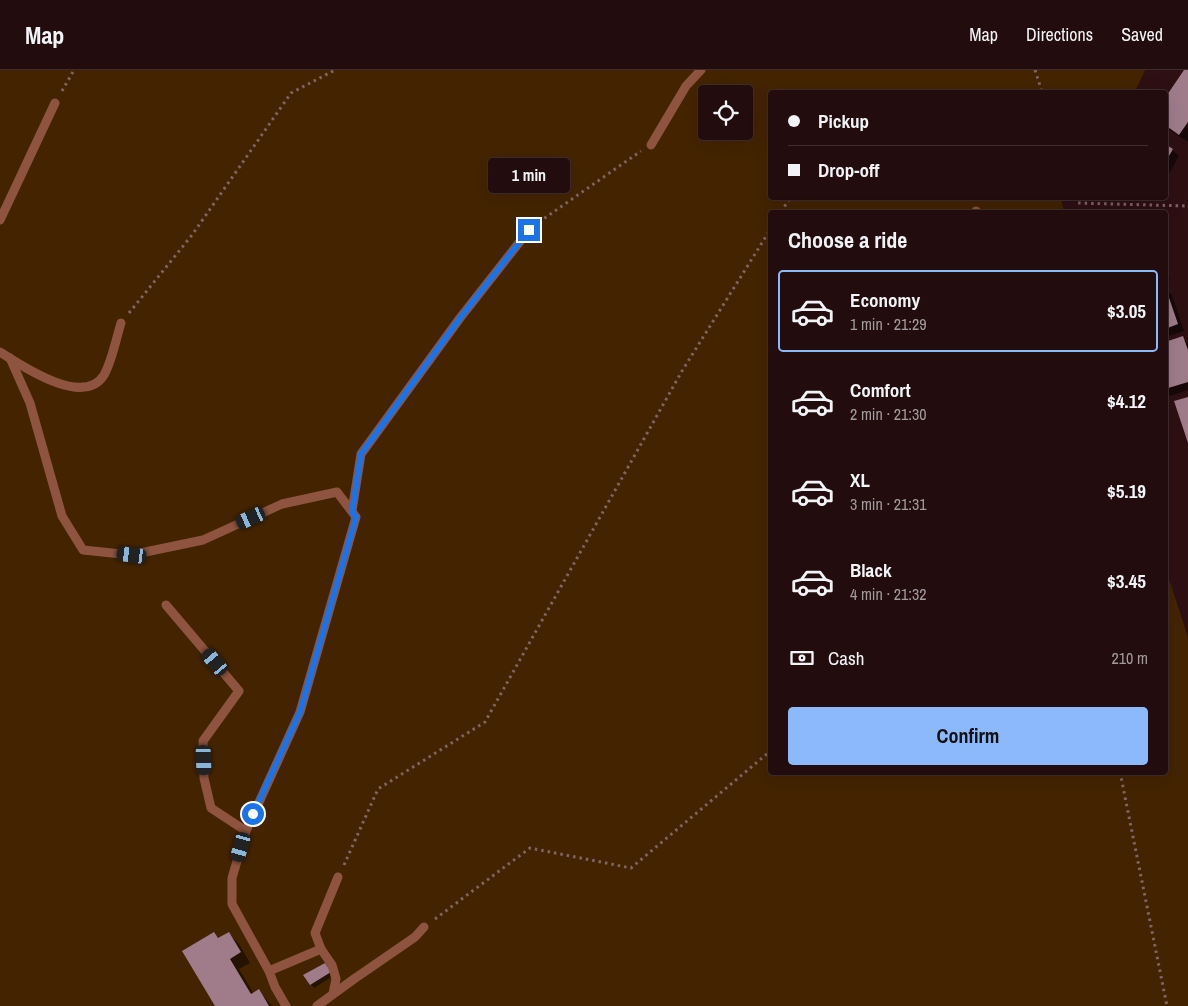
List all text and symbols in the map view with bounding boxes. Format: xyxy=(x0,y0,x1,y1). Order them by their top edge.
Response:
text: Map xyxy=(25,19,64,51)
text: Map xyxy=(969,22,998,47)
text: Directions xyxy=(1026,22,1093,47)
text: Saved xyxy=(1121,22,1163,47)
map controls xyxy=(698,85,753,140)
button: locate xyxy=(698,85,753,140)
text: Pickup xyxy=(818,108,869,134)
text: Drop-off xyxy=(818,157,879,183)
callout: 1 min xyxy=(488,158,570,192)
text: 1 min xyxy=(512,164,546,186)
route end xyxy=(518,219,540,241)
text: Choose a ride xyxy=(788,225,907,255)
text: Economy xyxy=(850,287,920,313)
icon: car xyxy=(790,289,835,334)
text: $3.05 xyxy=(1107,298,1146,324)
text: 1 min · 21:29 xyxy=(850,313,927,335)
text: Comfort xyxy=(850,377,911,403)
icon: car xyxy=(790,379,835,424)
text: $4.12 xyxy=(1107,388,1146,414)
text: 2 min · 21:30 xyxy=(850,403,927,425)
text: XL xyxy=(850,467,870,493)
icon: car xyxy=(790,469,835,514)
text: $5.19 xyxy=(1107,478,1146,504)
text: 3 min · 21:31 xyxy=(850,493,927,515)
car xyxy=(234,505,267,531)
car xyxy=(116,546,147,564)
text: Black xyxy=(850,557,892,583)
icon: car xyxy=(790,559,835,604)
text: $3.45 xyxy=(1107,568,1146,594)
text: 4 min · 21:32 xyxy=(850,583,927,605)
icon: cash xyxy=(788,644,816,672)
text: Cash xyxy=(828,645,864,671)
car xyxy=(199,646,230,678)
text: 210 m xyxy=(1112,647,1148,669)
button: Confirm xyxy=(788,707,1148,765)
car xyxy=(195,745,212,775)
route start xyxy=(242,803,264,825)
car xyxy=(229,831,252,863)

